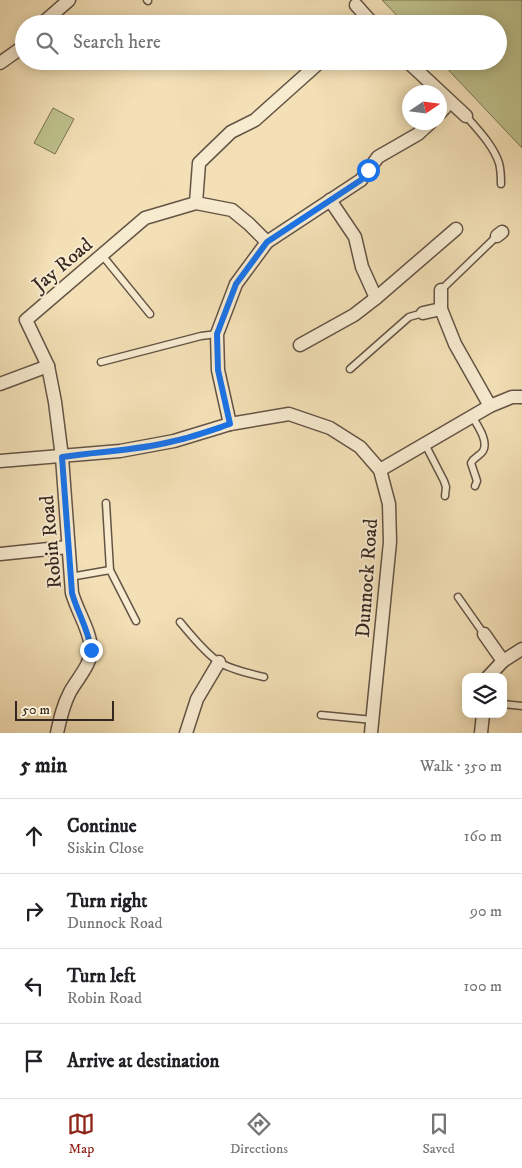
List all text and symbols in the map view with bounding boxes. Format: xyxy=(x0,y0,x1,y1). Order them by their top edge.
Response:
search box xyxy=(15,15,507,70)
icon: search xyxy=(33,29,61,57)
text: Search here xyxy=(73,31,161,54)
north arrow xyxy=(402,85,447,130)
route start xyxy=(357,159,380,182)
street label: Jay Road xyxy=(26,233,98,299)
street label: Robin Road xyxy=(35,494,68,590)
street label: Dunnock Road xyxy=(351,518,384,639)
route end xyxy=(80,639,103,662)
map controls xyxy=(462,673,507,718)
button: layers xyxy=(462,673,507,718)
scale bar xyxy=(15,698,114,721)
text: 50 m xyxy=(22,701,50,719)
text: 5 min xyxy=(20,753,67,779)
text: Walk · 350 m xyxy=(420,756,502,776)
text: Continue xyxy=(67,815,137,838)
icon: ahead xyxy=(20,822,48,850)
text: 160 m xyxy=(464,826,502,846)
text: Siskin Close xyxy=(67,838,144,858)
text: Turn right xyxy=(67,890,147,913)
icon: right xyxy=(20,897,48,925)
text: 90 m xyxy=(470,901,502,921)
text: Dunnock Road xyxy=(67,913,162,933)
text: Turn left xyxy=(67,965,136,988)
icon: left xyxy=(20,972,48,1000)
text: 100 m xyxy=(464,976,502,996)
text: Robin Road xyxy=(67,988,142,1008)
icon: arrive xyxy=(20,1047,48,1075)
text: Arrive at destination xyxy=(67,1050,219,1073)
tab: Map xyxy=(67,1110,95,1158)
tab: Directions xyxy=(230,1110,288,1158)
tab: Saved xyxy=(423,1110,455,1158)

